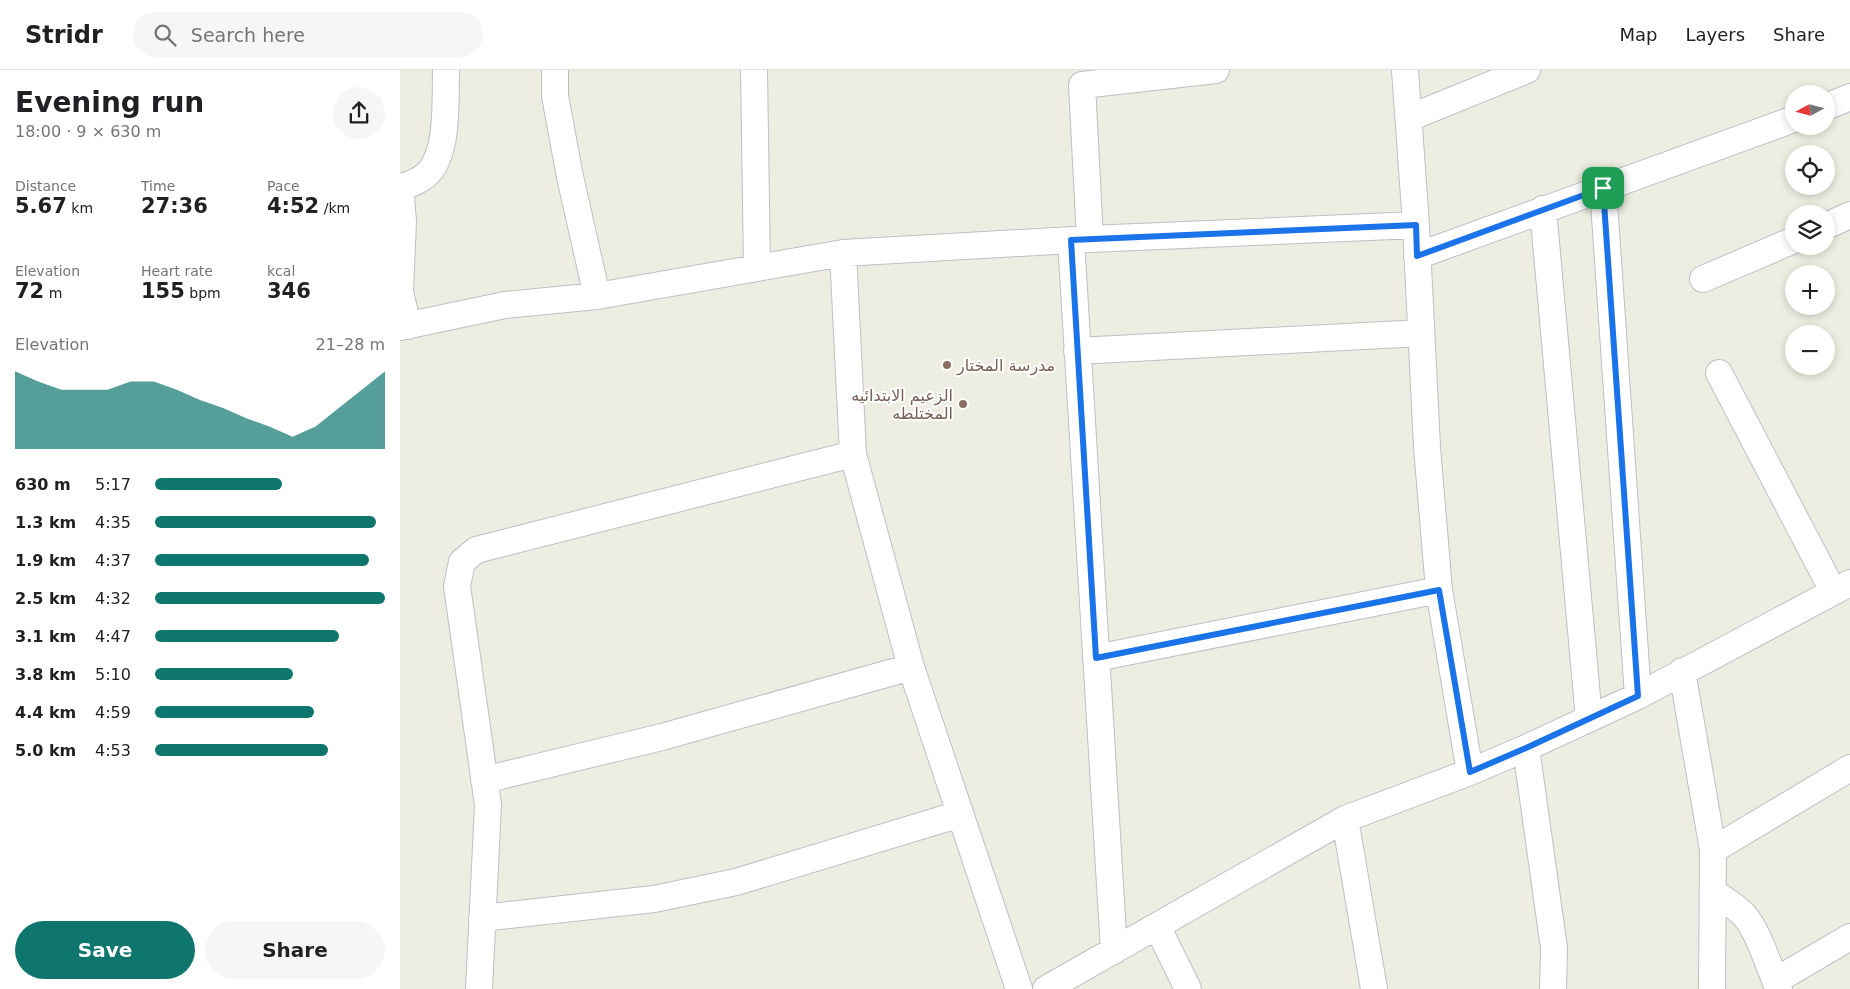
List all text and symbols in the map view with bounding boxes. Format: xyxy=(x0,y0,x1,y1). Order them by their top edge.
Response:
search box xyxy=(133,12,483,57)
text: Stridr xyxy=(25,21,103,49)
icon: search xyxy=(151,21,179,49)
text: Search here xyxy=(191,24,305,46)
text: Map xyxy=(1619,24,1657,45)
text: Layers xyxy=(1685,24,1745,45)
text: Share xyxy=(1773,24,1825,45)
north arrow xyxy=(1785,85,1835,135)
map controls xyxy=(1785,85,1835,375)
text: Evening run xyxy=(15,86,204,119)
button: share xyxy=(333,87,385,139)
text: 18:00 · 9 × 630 m xyxy=(15,122,161,141)
button: locate xyxy=(1785,145,1835,195)
pin xyxy=(1582,167,1624,209)
icon: arrive xyxy=(1589,174,1617,202)
text: Distance xyxy=(15,178,76,194)
text: Time xyxy=(141,178,175,194)
text: Pace xyxy=(267,178,300,194)
text: 5.67 xyxy=(15,194,67,218)
text: 27:36 xyxy=(141,194,208,218)
text: 4:52 xyxy=(267,194,319,218)
text: km xyxy=(67,200,93,216)
text: /km xyxy=(319,200,350,216)
button: layers xyxy=(1785,205,1835,255)
text: Elevation xyxy=(15,263,80,279)
text: Heart rate xyxy=(141,263,213,279)
text: kcal xyxy=(267,263,295,279)
button: + xyxy=(1785,265,1835,315)
text: 72 xyxy=(15,279,44,303)
text: 155 xyxy=(141,279,185,303)
text: 346 xyxy=(267,279,311,303)
text: m xyxy=(44,285,62,301)
text: bpm xyxy=(185,285,221,301)
button: − xyxy=(1785,325,1835,375)
text: Elevation xyxy=(15,335,89,354)
text: 21–28 m xyxy=(316,335,385,354)
place label: مدرسة المختار xyxy=(956,356,1055,376)
marker: مدرسة المختار xyxy=(941,359,953,371)
place label: الزعيم الابتدائيه المختلطه xyxy=(851,386,953,423)
marker: الزعيم الابتدائيه المختلطه xyxy=(957,398,969,410)
text: 630 m xyxy=(15,475,71,494)
text: 5:17 xyxy=(95,475,131,494)
text: 1.3 km xyxy=(15,513,76,532)
text: 4:35 xyxy=(95,513,131,532)
text: 1.9 km xyxy=(15,551,76,570)
text: 4:37 xyxy=(95,551,131,570)
text: 2.5 km xyxy=(15,589,76,608)
text: 4:32 xyxy=(95,589,131,608)
text: 3.1 km xyxy=(15,627,76,646)
text: 4:47 xyxy=(95,627,131,646)
text: 3.8 km xyxy=(15,665,76,684)
text: 5:10 xyxy=(95,665,131,684)
text: 4.4 km xyxy=(15,703,76,722)
text: 4:59 xyxy=(95,703,131,722)
text: 5.0 km xyxy=(15,741,76,760)
text: 4:53 xyxy=(95,741,131,760)
button: Save xyxy=(15,921,195,979)
button: Share xyxy=(205,921,385,979)

